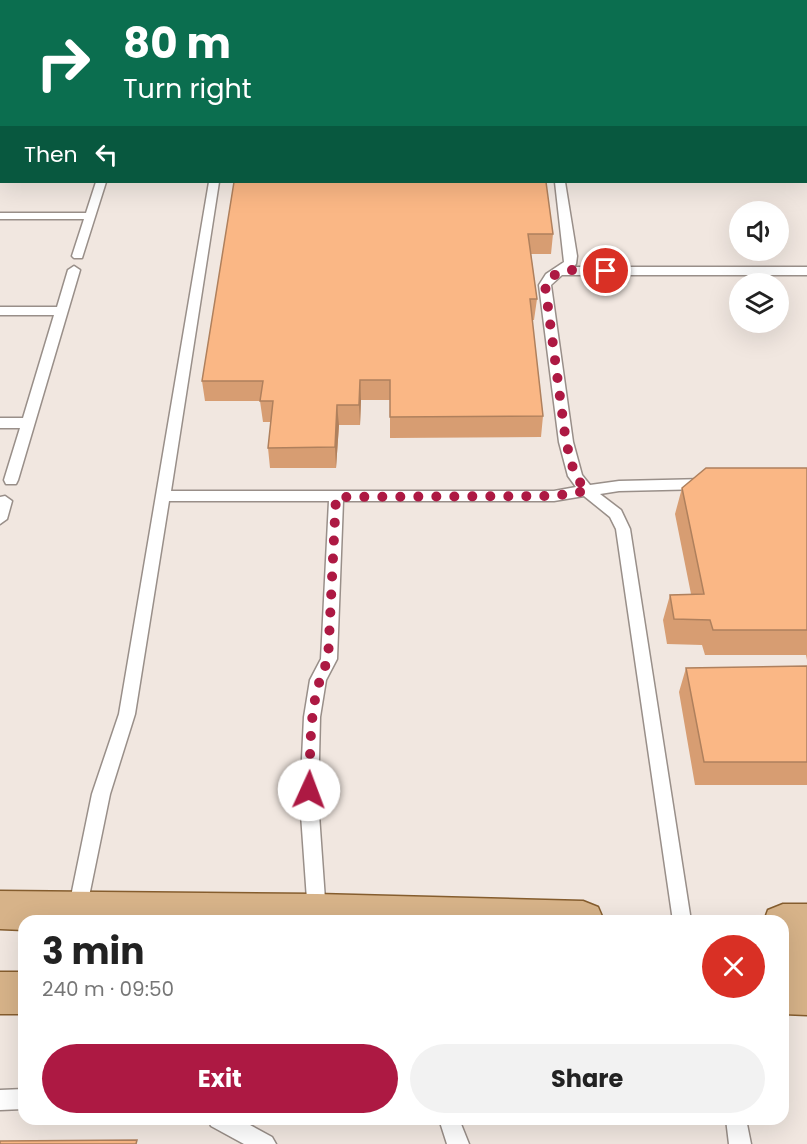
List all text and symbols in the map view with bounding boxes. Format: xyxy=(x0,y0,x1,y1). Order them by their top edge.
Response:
text: 80 m xyxy=(123,14,231,73)
icon: right xyxy=(24,24,102,102)
text: Turn right xyxy=(123,70,252,107)
icon: left xyxy=(90,138,123,171)
text: Then xyxy=(24,139,78,170)
map controls xyxy=(729,201,789,333)
button: sound xyxy=(729,201,789,261)
pin xyxy=(580,245,631,296)
icon: arrive xyxy=(589,254,622,287)
button: layers xyxy=(729,273,789,333)
position arrow xyxy=(277,758,341,822)
text: 3 min xyxy=(42,926,144,977)
button: close xyxy=(702,935,765,998)
text: 240 m · 09:50 xyxy=(42,975,174,1003)
button: Exit xyxy=(42,1044,398,1113)
button: Share xyxy=(410,1044,765,1113)

